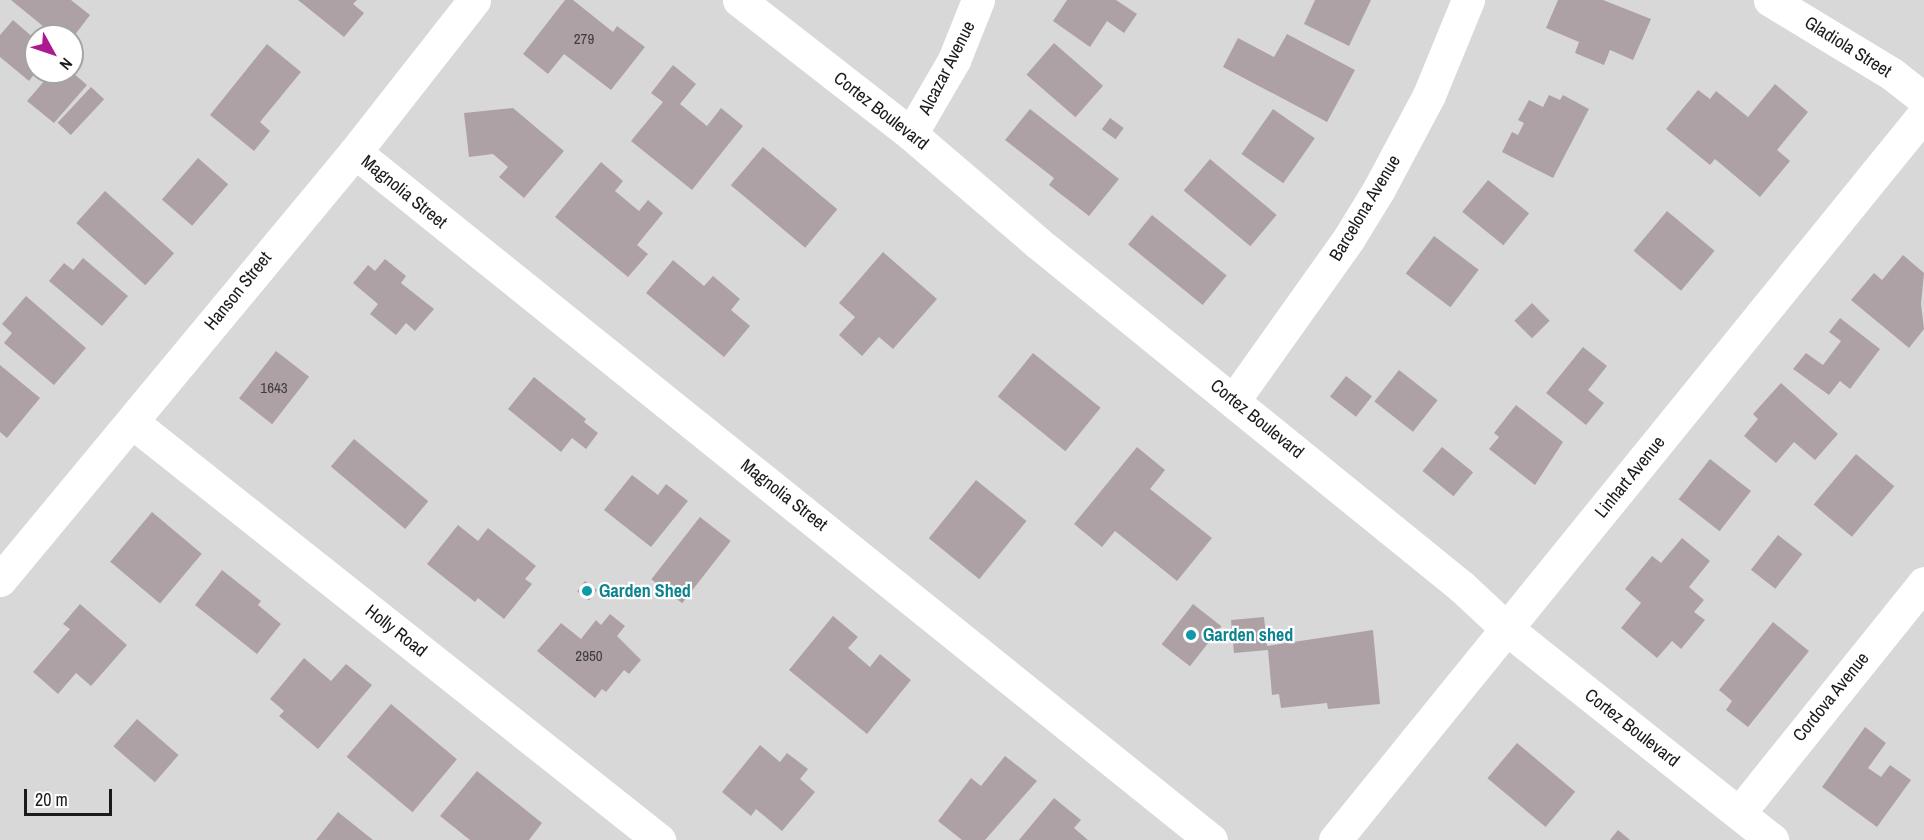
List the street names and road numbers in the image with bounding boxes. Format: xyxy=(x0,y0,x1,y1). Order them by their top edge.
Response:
street label: Gladiola Street xyxy=(1801,12,1895,82)
street label: Alcazar Avenue xyxy=(914,17,980,119)
street label: Cortez Boulevard xyxy=(829,67,933,155)
street label: Magnolia Street xyxy=(357,151,451,233)
street label: Barcelona Avenue xyxy=(1325,151,1405,265)
street label: Hanson Street xyxy=(200,248,276,334)
street label: Cortez Boulevard xyxy=(1206,375,1308,463)
street label: Linhart Avenue xyxy=(1590,431,1670,523)
street label: Magnolia Street xyxy=(736,454,832,536)
street label: Holly Road xyxy=(361,600,431,662)
street label: Cordova Avenue xyxy=(1788,648,1874,746)
street label: Cortez Boulevard xyxy=(1580,684,1684,772)

